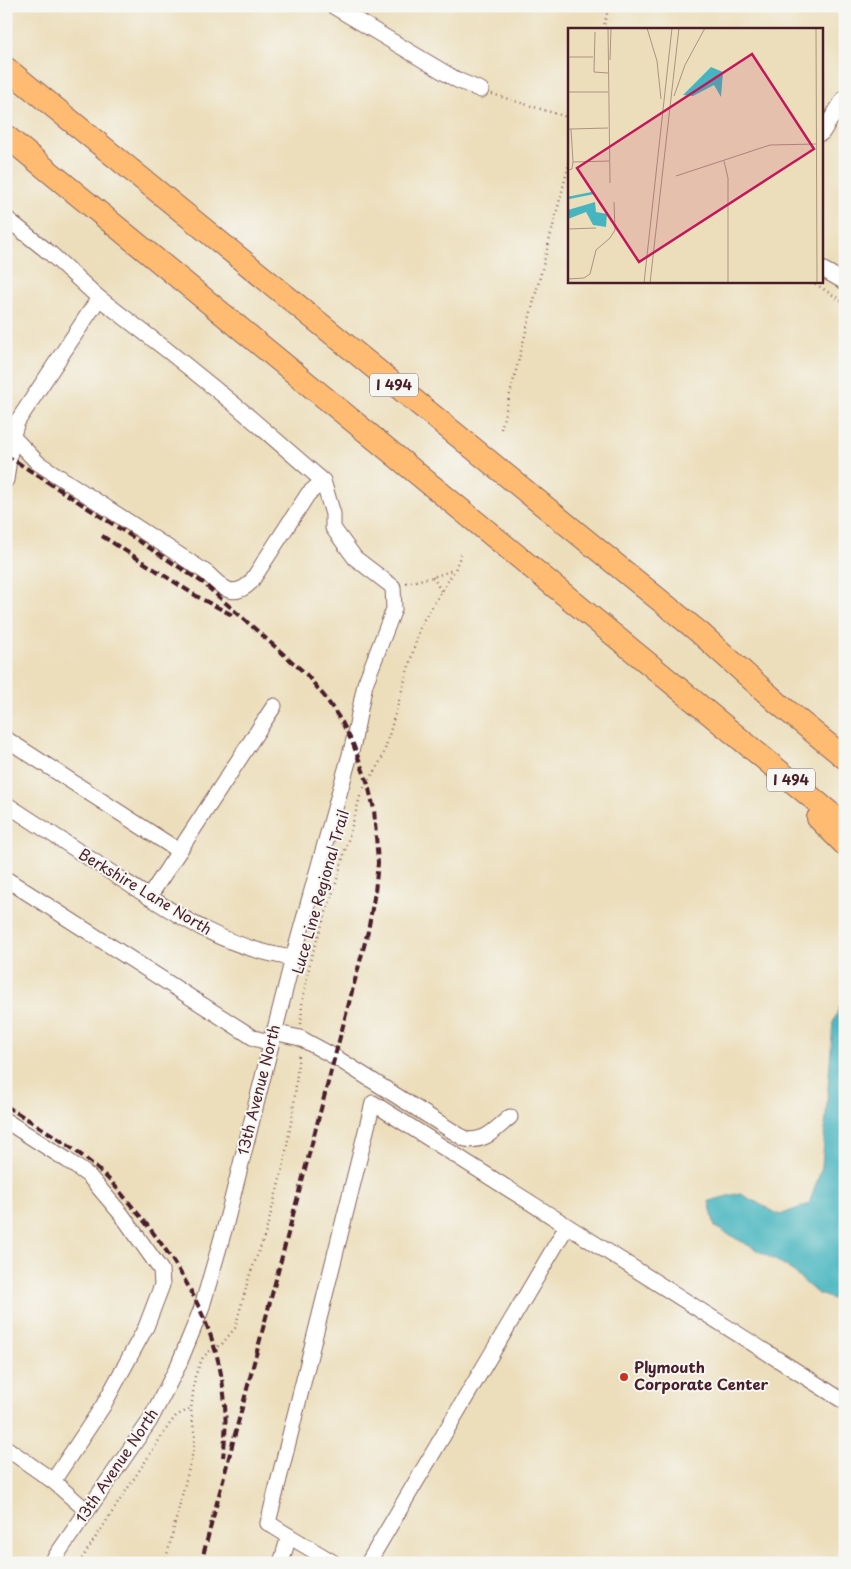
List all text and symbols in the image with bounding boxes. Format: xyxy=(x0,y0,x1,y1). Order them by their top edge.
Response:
inset map xyxy=(568,28,824,282)
road number: I 494 xyxy=(370,374,418,396)
road number: I 494 xyxy=(767,768,815,792)
street label: Luce Line Regional Trail xyxy=(285,807,354,976)
street label: Berkshire Lane North xyxy=(75,842,217,940)
street label: 13th Avenue North xyxy=(230,1022,285,1157)
place label: Plymouth Corporate Center xyxy=(634,1355,769,1395)
marker: Plymouth Corporate Center xyxy=(618,1371,630,1383)
street label: 13th Avenue North xyxy=(69,1403,163,1527)

